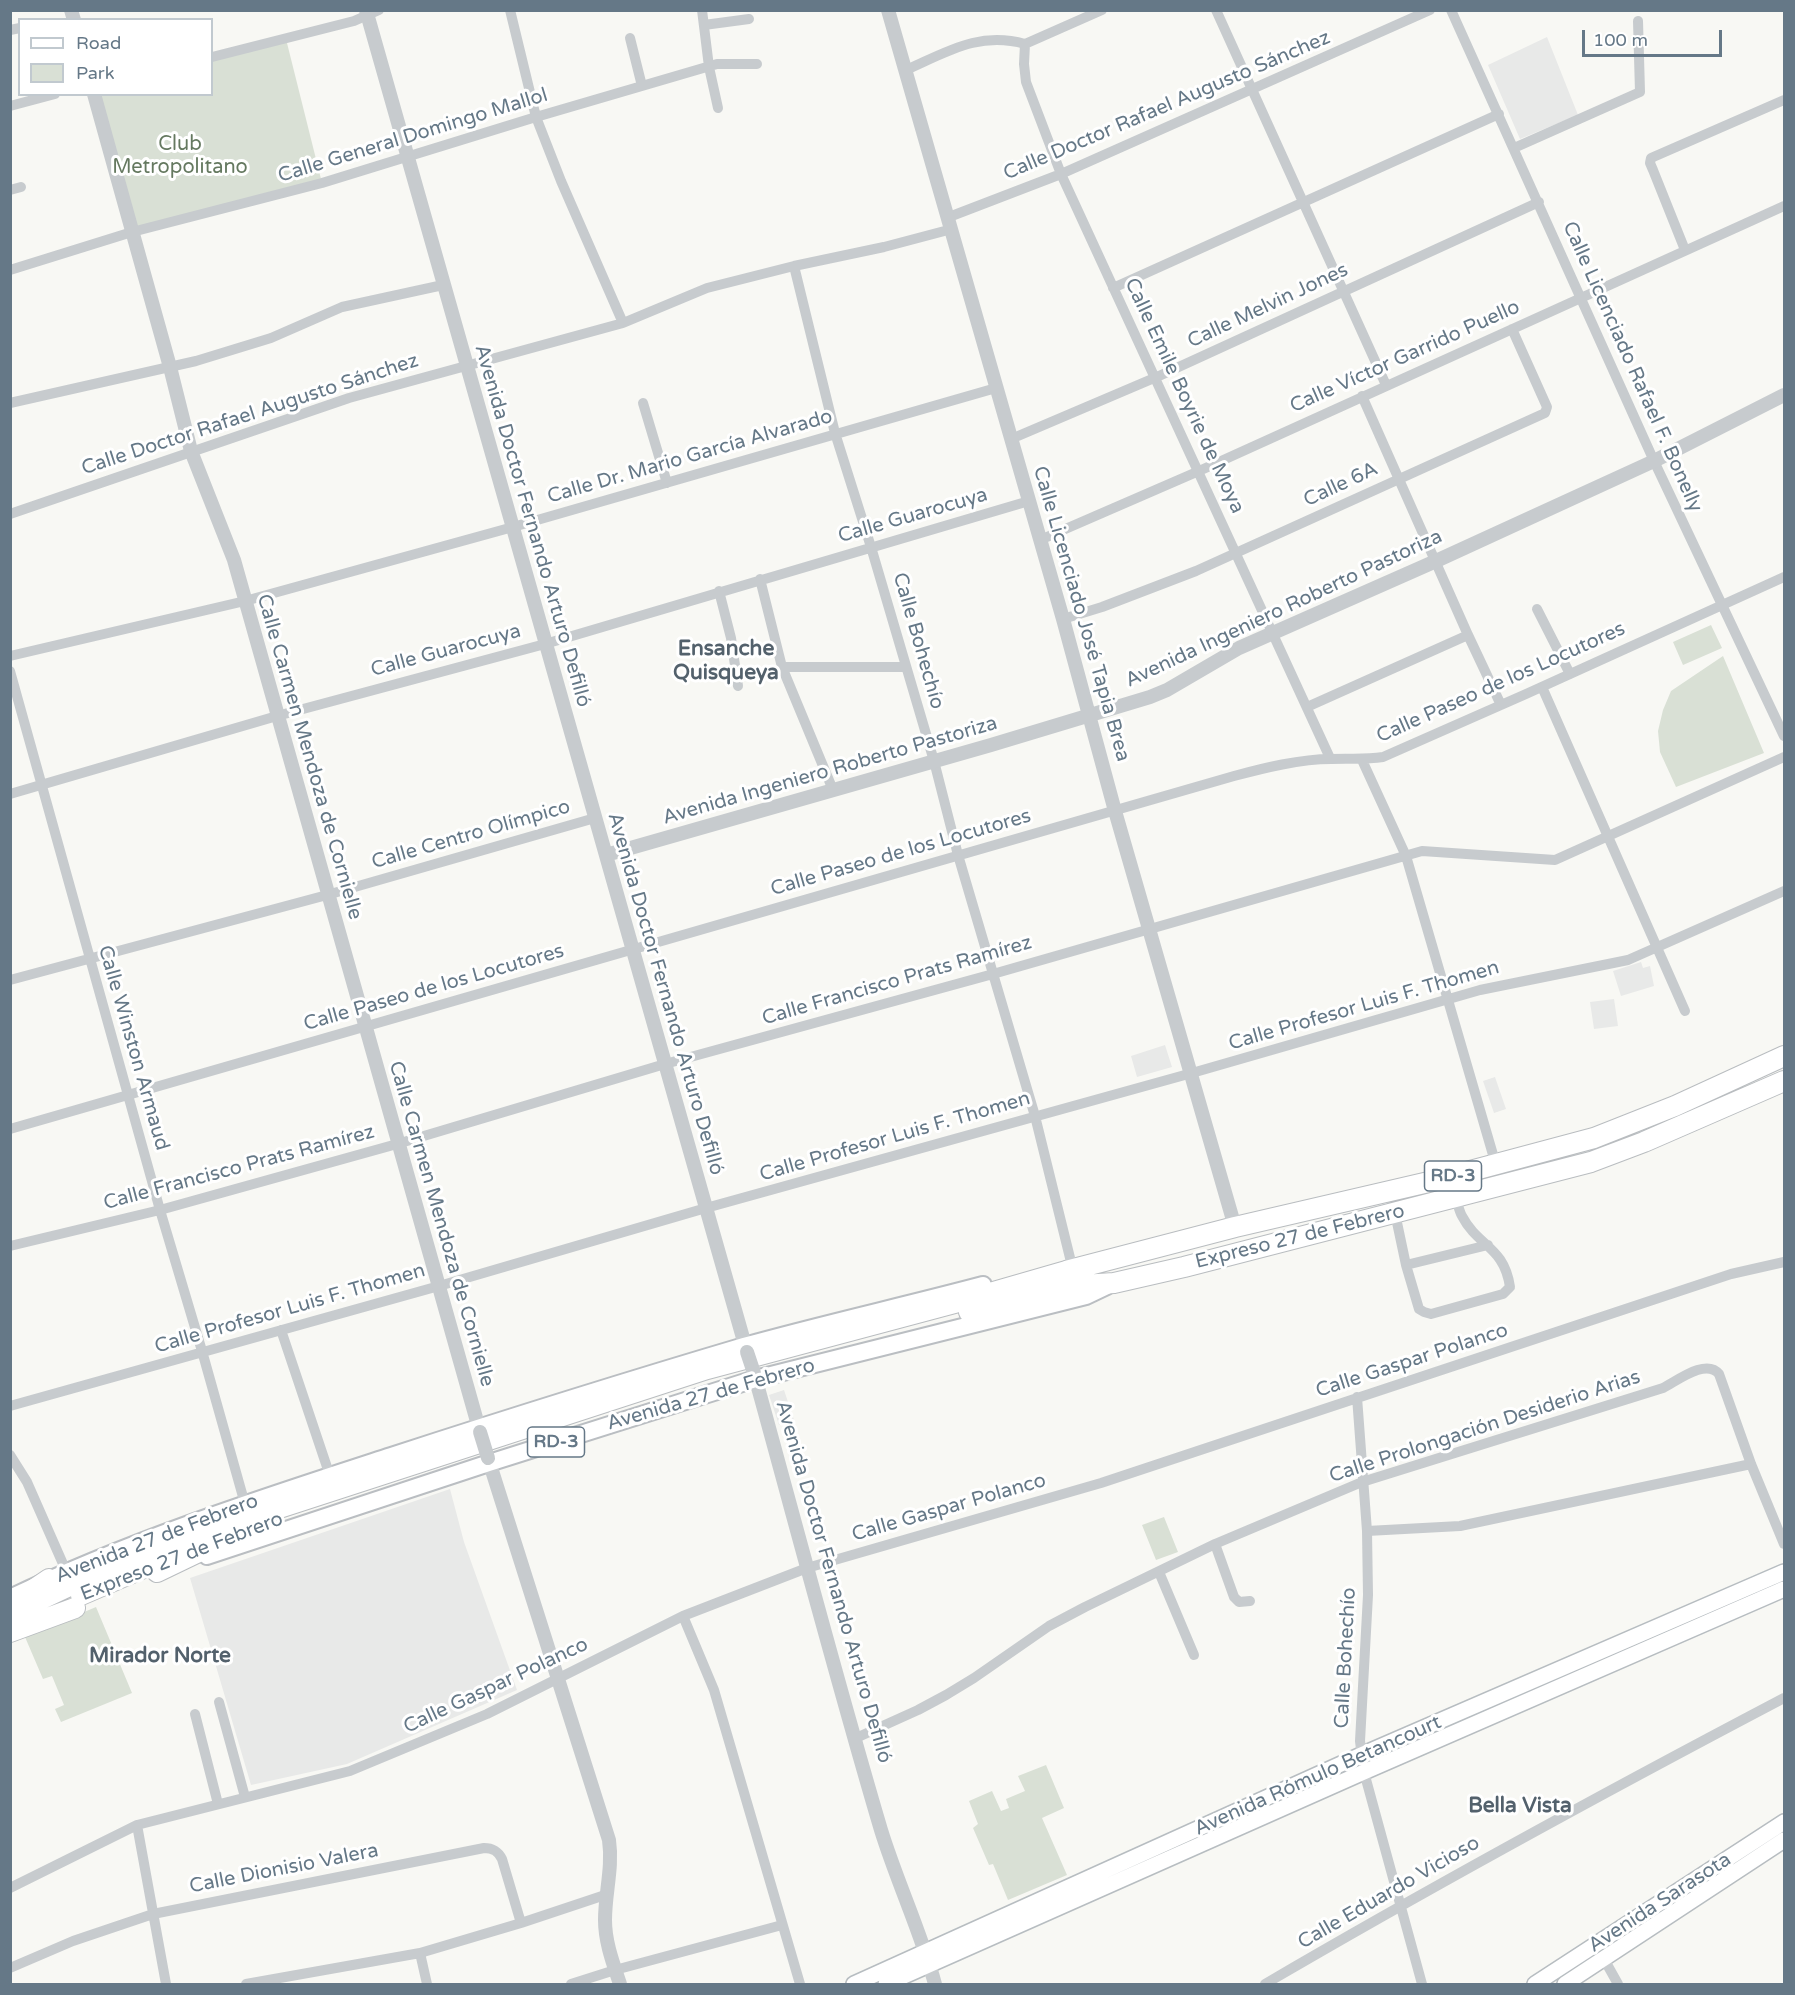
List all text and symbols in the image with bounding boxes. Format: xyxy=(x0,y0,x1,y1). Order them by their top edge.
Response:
legend xyxy=(18,18,213,96)
scale bar xyxy=(1585,18,1724,56)
street label: Calle Doctor Rafael Augusto Sánchez xyxy=(1000,26,1334,186)
text: 100 m xyxy=(1593,29,1648,51)
text: Road xyxy=(76,32,121,54)
text: Park xyxy=(76,62,114,84)
street label: Calle General Domingo Mallol xyxy=(275,84,551,188)
park label: Club Metropolitano xyxy=(112,133,248,180)
street label: Calle Licenciado Rafael F. Bonelly xyxy=(1557,218,1707,516)
street label: Calle Melvin Jones xyxy=(1184,258,1352,354)
street label: Calle Emile Boyrie de Moya xyxy=(1119,275,1249,517)
street label: Calle Víctor Garrido Puello xyxy=(1286,295,1524,419)
street label: Avenida Doctor Fernando Arturo Defilló xyxy=(469,342,595,710)
street label: Calle Doctor Rafael Augusto Sánchez xyxy=(79,349,421,481)
street label: Calle Dr. Mario García Alvarado xyxy=(545,405,835,509)
street label: Calle 6A xyxy=(1300,457,1382,513)
street label: Calle Licenciado José Tapia Brea xyxy=(1027,464,1135,764)
street label: Calle Guarocuya xyxy=(835,483,991,549)
street label: Avenida Ingeniero Roberto Pastoriza xyxy=(1122,525,1446,693)
street label: Calle Bohechío xyxy=(887,570,949,712)
street label: Calle Carmen Mendoza de Cornielle xyxy=(251,591,367,923)
street label: Calle Paseo de los Locutores xyxy=(1373,617,1629,749)
street label: Calle Guarocuya xyxy=(368,619,524,683)
district label: Ensanche Quisqueya xyxy=(673,636,779,686)
street label: Avenida Ingeniero Roberto Pastoriza xyxy=(660,712,1000,830)
street label: Calle Centro Olímpico xyxy=(369,795,573,875)
street label: Calle Paseo de los Locutores xyxy=(768,804,1034,902)
street label: Avenida Doctor Fernando Arturo Defilló xyxy=(602,810,728,1178)
street label: Calle Francisco Prats Ramírez xyxy=(759,931,1035,1031)
street label: Calle Paseo de los Locutores xyxy=(301,939,567,1037)
street label: Calle Winston Armaud xyxy=(92,943,174,1153)
street label: Calle Profesor Luis F. Thomen xyxy=(1226,956,1502,1056)
street label: Calle Carmen Mendoza de Cornielle xyxy=(383,1058,499,1390)
street label: Calle Profesor Luis F. Thomen xyxy=(757,1087,1033,1187)
street label: Calle Francisco Prats Ramírez xyxy=(101,1120,377,1216)
road number: RD-3 xyxy=(1424,1161,1482,1191)
street label: Expreso 27 de Febrero xyxy=(1193,1199,1407,1275)
street label: Calle Profesor Luis F. Thomen xyxy=(152,1259,428,1359)
street label: Calle Gaspar Polanco xyxy=(1313,1319,1511,1403)
street label: Avenida 27 de Febrero xyxy=(604,1354,818,1436)
street label: Calle Prolongación Desiderio Arias xyxy=(1326,1365,1644,1489)
street label: Avenida Doctor Fernando Arturo Defilló xyxy=(770,1398,896,1766)
road number: RD-3 xyxy=(528,1427,584,1457)
street label: Calle Gaspar Polanco xyxy=(849,1469,1049,1547)
street label: Avenida 27 de Febrero xyxy=(52,1489,262,1589)
street label: Expreso 27 de Febrero xyxy=(77,1507,287,1607)
street label: Calle Bohechío xyxy=(1330,1587,1362,1729)
street label: Calle Gaspar Polanco xyxy=(400,1633,592,1739)
district label: Mirador Norte xyxy=(89,1643,231,1669)
street label: Avenida Rómulo Betancourt xyxy=(1191,1711,1445,1841)
district label: Bella Vista xyxy=(1468,1793,1572,1819)
street label: Calle Eduardo Vicioso xyxy=(1294,1831,1484,1955)
street label: Calle Dionisio Valera xyxy=(188,1839,380,1899)
street label: Avenida Sarasota xyxy=(1584,1848,1736,1958)

